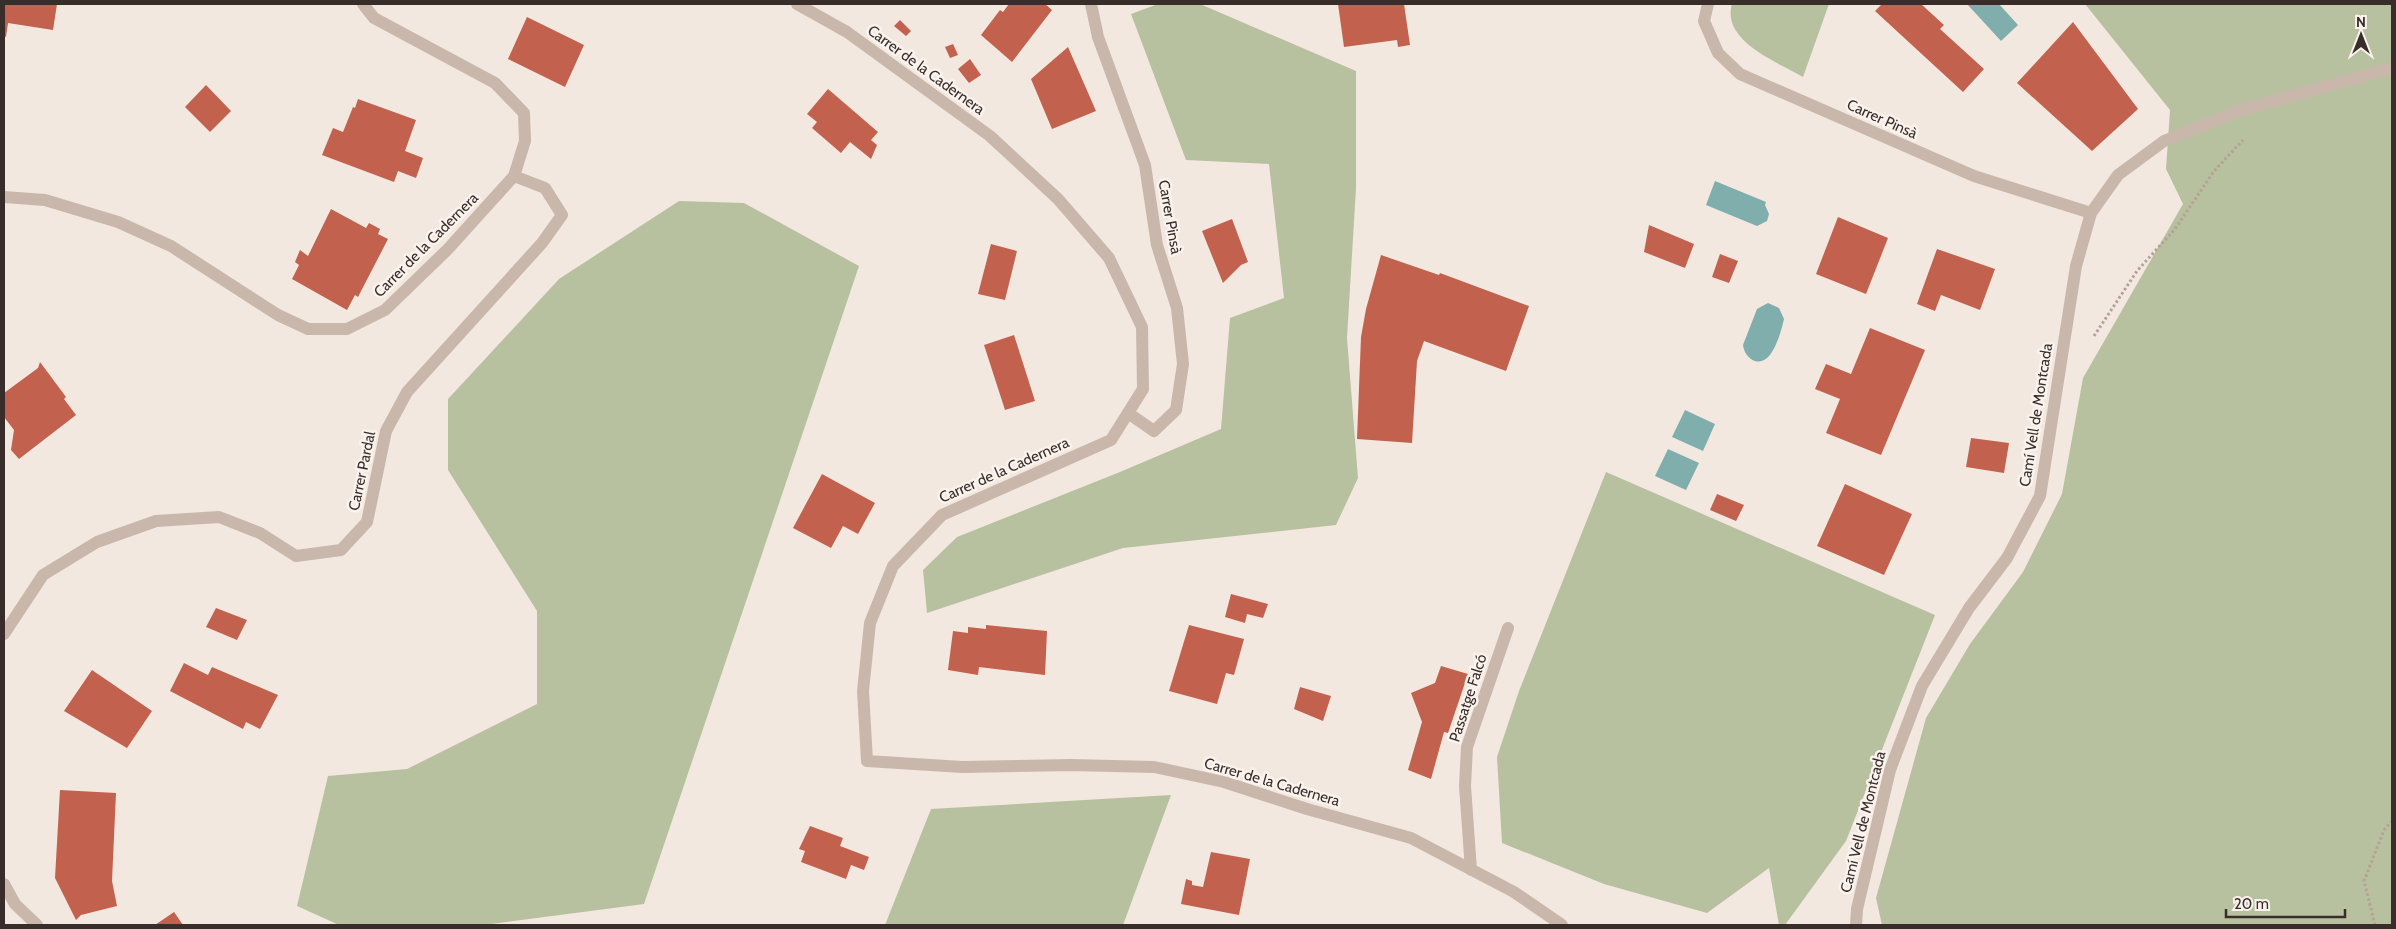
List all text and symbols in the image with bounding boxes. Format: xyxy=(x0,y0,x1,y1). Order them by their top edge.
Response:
north arrow xyxy=(2336,10,2386,60)
text: N xyxy=(2356,13,2366,31)
street label: Carrer de la Cadernera xyxy=(864,22,989,119)
street label: Carrer Pinsà xyxy=(1844,96,1921,143)
street label: Carrer Pinsà xyxy=(1155,179,1186,256)
street label: Carrer de la Cadernera xyxy=(370,189,482,301)
street label: Camí Vell de Montcada xyxy=(2016,341,2056,488)
street label: Carrer Pardal xyxy=(345,429,379,512)
street label: Carrer de la Cadernera xyxy=(936,433,1072,507)
street label: Passatge Falcó xyxy=(1445,652,1491,744)
street label: Camí Vell de Montcada xyxy=(1837,749,1889,895)
street label: Carrer de la Cadernera xyxy=(1202,754,1343,810)
scale bar xyxy=(2226,886,2345,918)
text: 20 m xyxy=(2234,895,2269,913)

